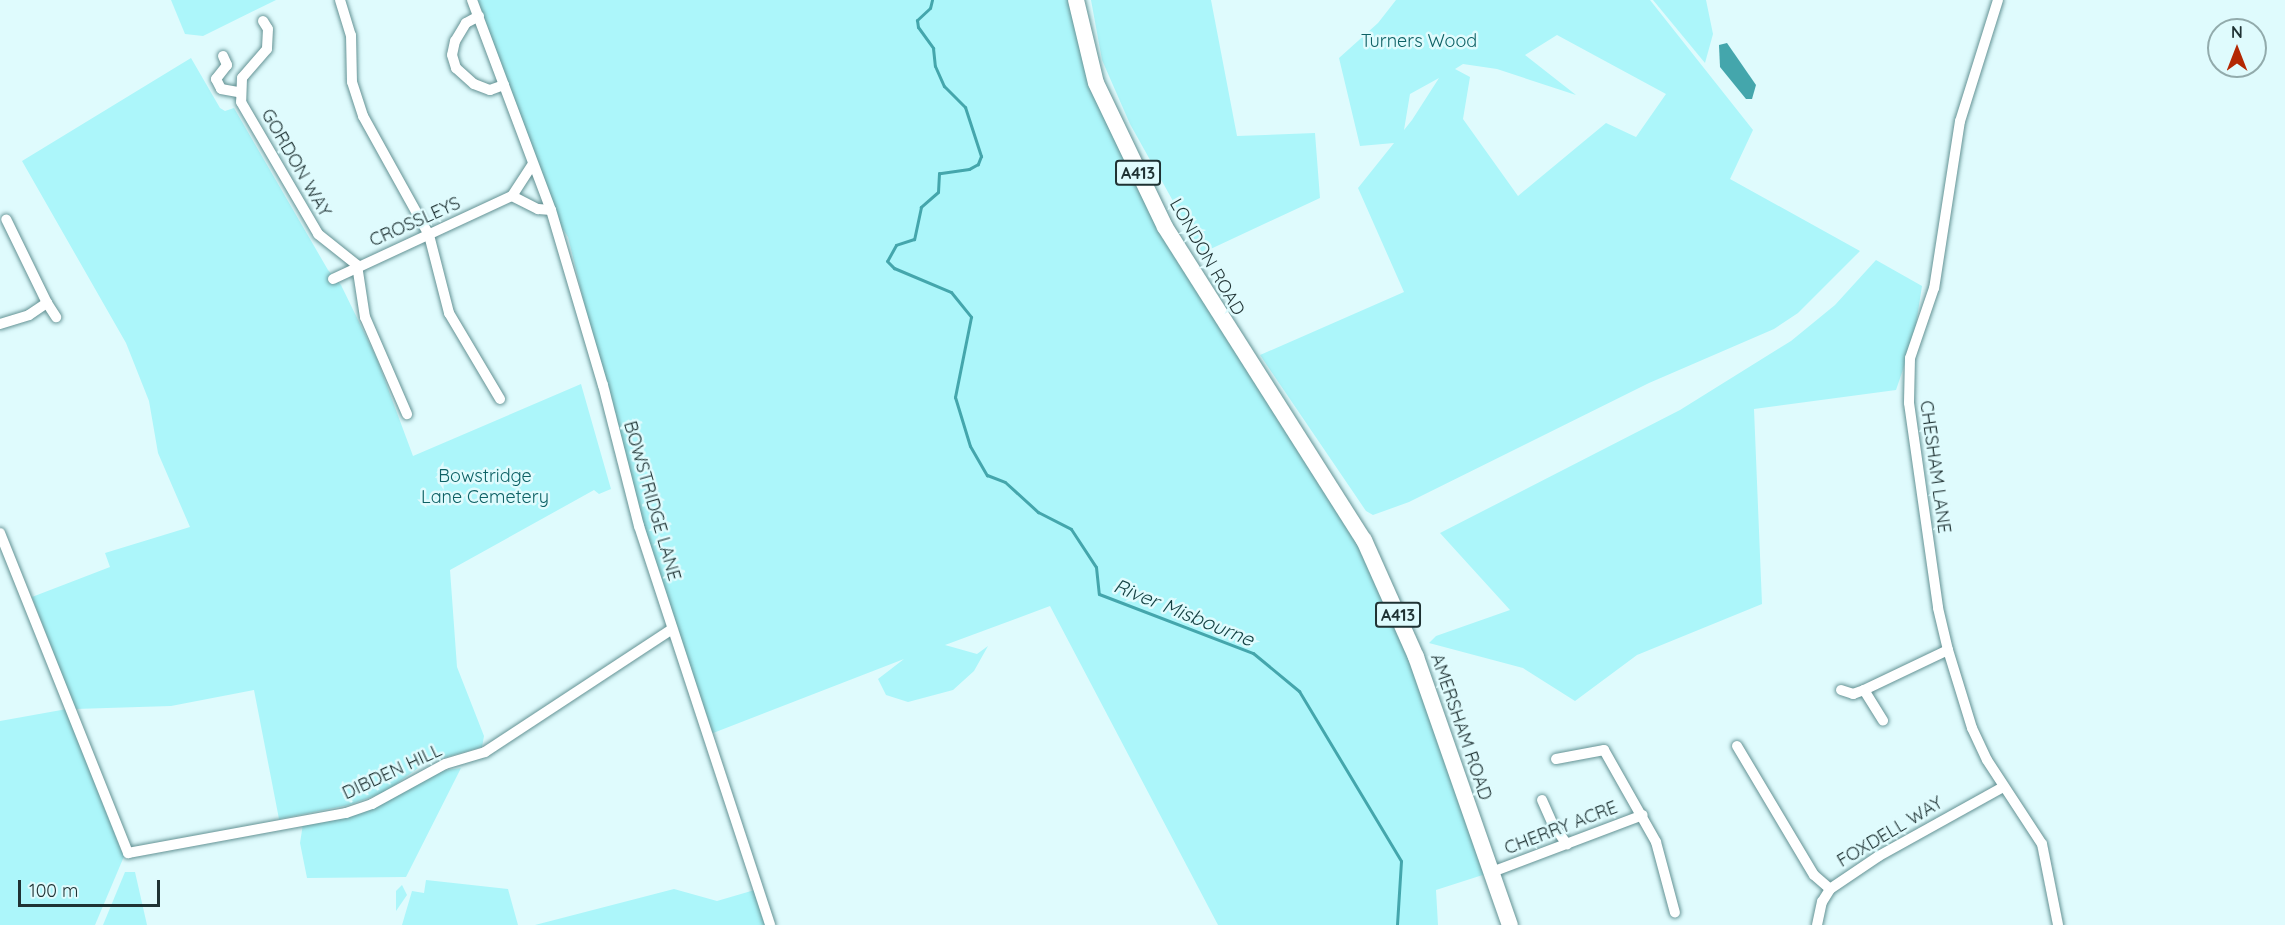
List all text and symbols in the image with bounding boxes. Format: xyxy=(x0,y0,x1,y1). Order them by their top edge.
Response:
north arrow xyxy=(2207,18,2267,78)
text: N xyxy=(2231,22,2243,42)
park label: Turners Wood xyxy=(1361,30,1477,52)
street label: GORDON WAY xyxy=(256,105,336,221)
road number: A413 xyxy=(1114,160,1162,186)
street label: CROSSLEYS xyxy=(366,192,464,252)
street label: LONDON ROAD xyxy=(1165,195,1249,319)
street label: CHESHAM LANE xyxy=(1915,399,1955,535)
street label: BOWSTRIDGE LANE xyxy=(619,419,685,583)
park label: Bowstridge Lane Cemetery xyxy=(421,466,549,508)
water label: River Misbourne xyxy=(1110,573,1258,651)
road number: A413 xyxy=(1374,602,1422,628)
street label: AMERSHAM ROAD xyxy=(1426,651,1496,803)
street label: DIBDEN HILL xyxy=(339,740,445,804)
street label: FOXDELL WAY xyxy=(1833,792,1947,872)
street label: CHERRY ACRE xyxy=(1501,797,1621,859)
scale bar xyxy=(21,868,164,906)
text: 100 m xyxy=(29,879,78,902)

